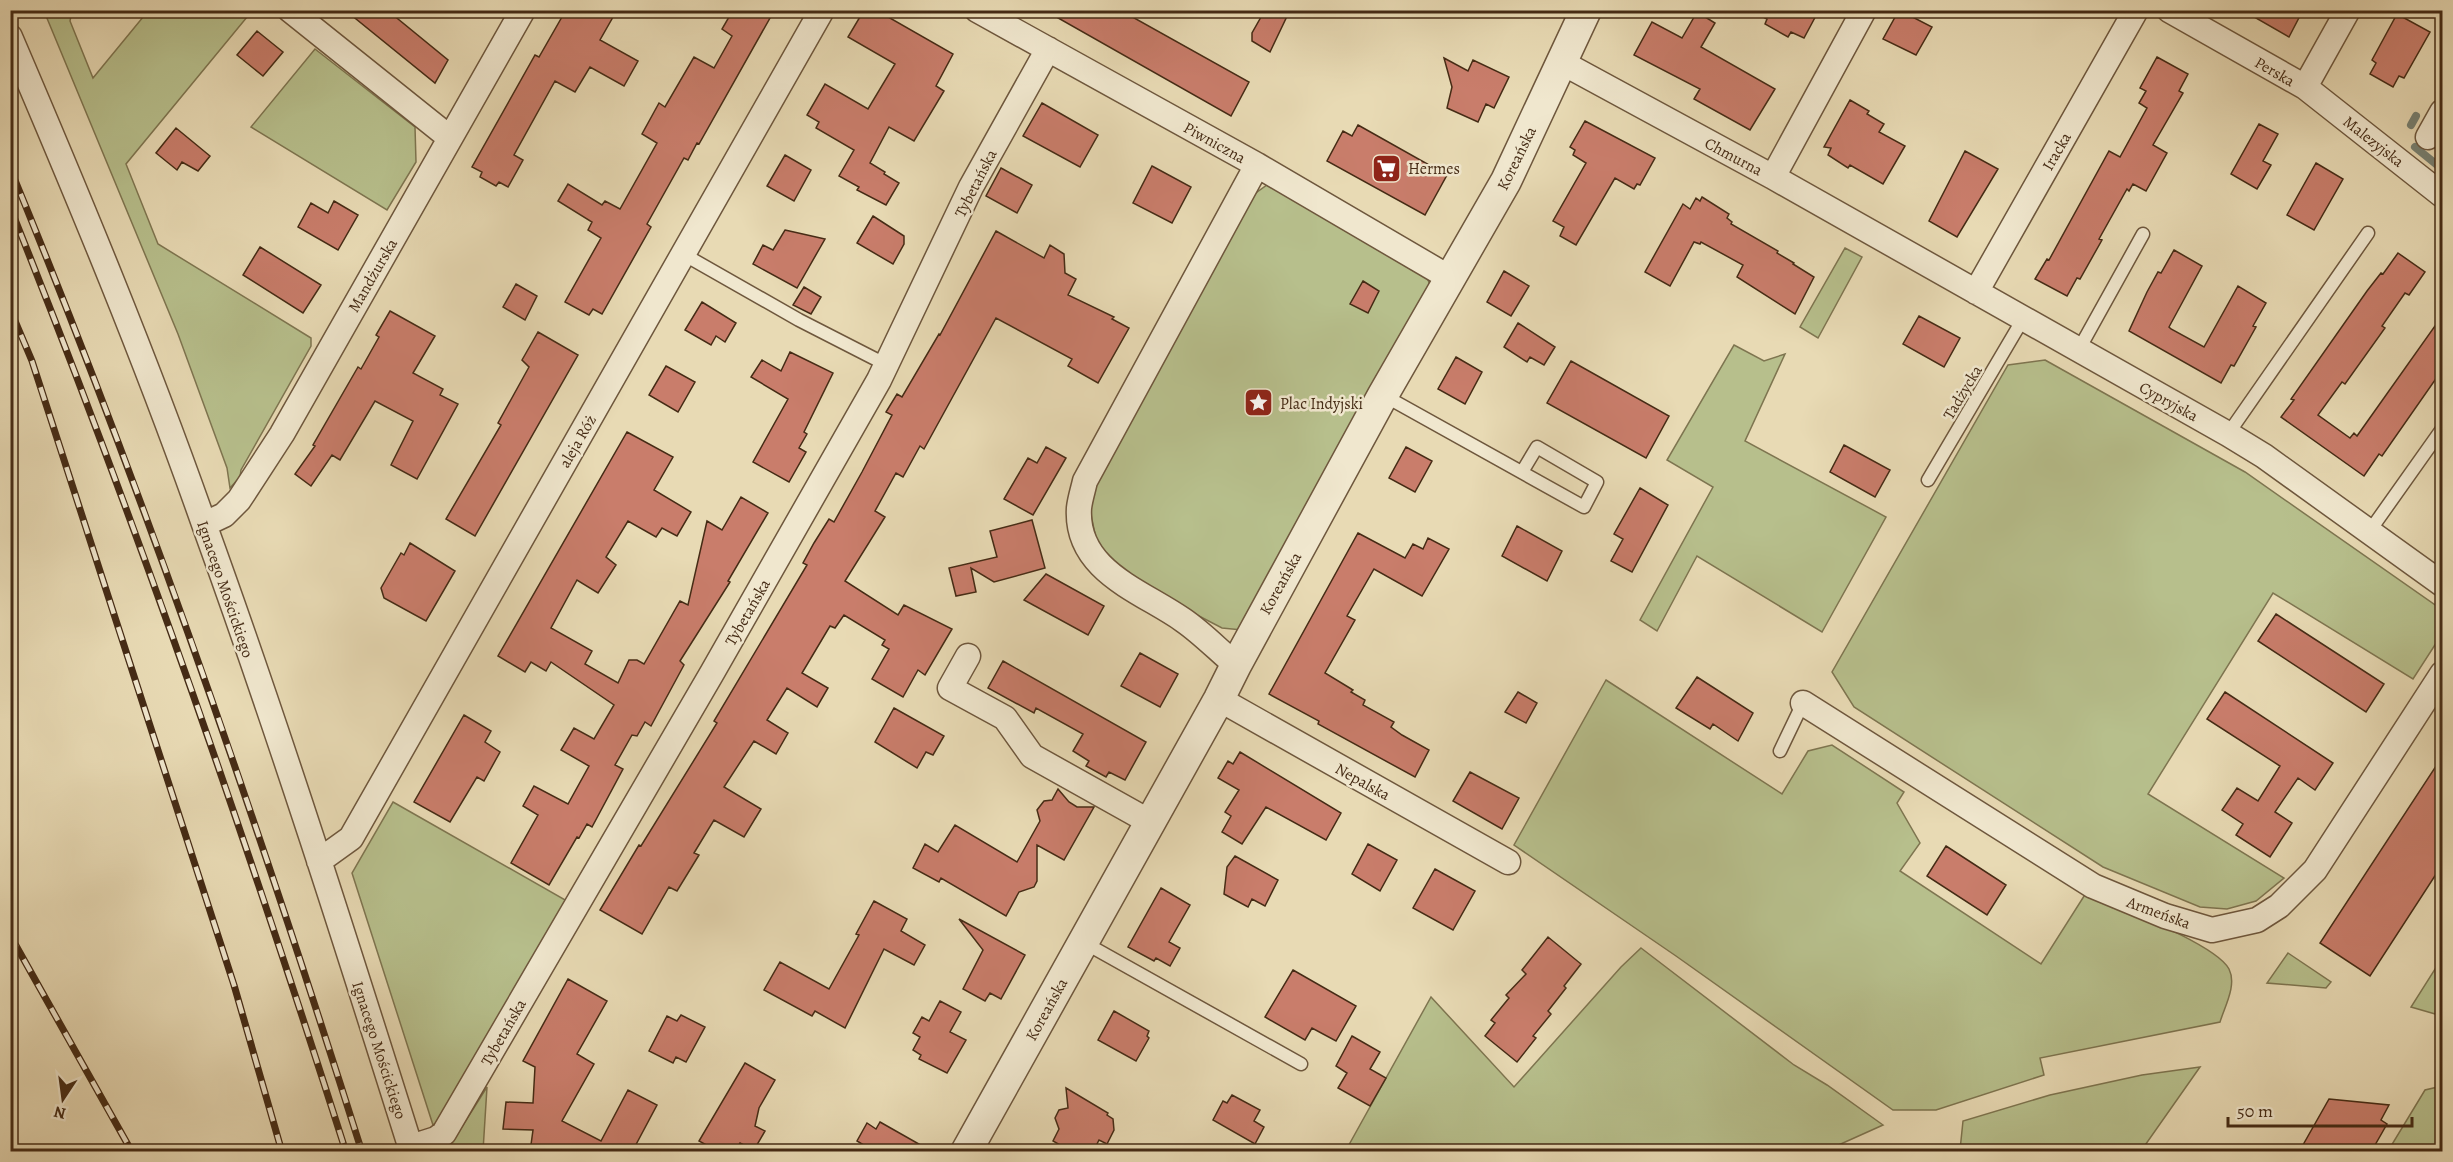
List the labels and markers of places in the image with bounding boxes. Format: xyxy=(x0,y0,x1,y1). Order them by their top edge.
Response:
supermarket icon: Hermes xyxy=(1371,152,1403,184)
place label: Hermes xyxy=(1408,158,1460,180)
place icon: Plac Indyjski xyxy=(1243,387,1275,419)
place label: Plac Indyjski xyxy=(1280,393,1363,415)

